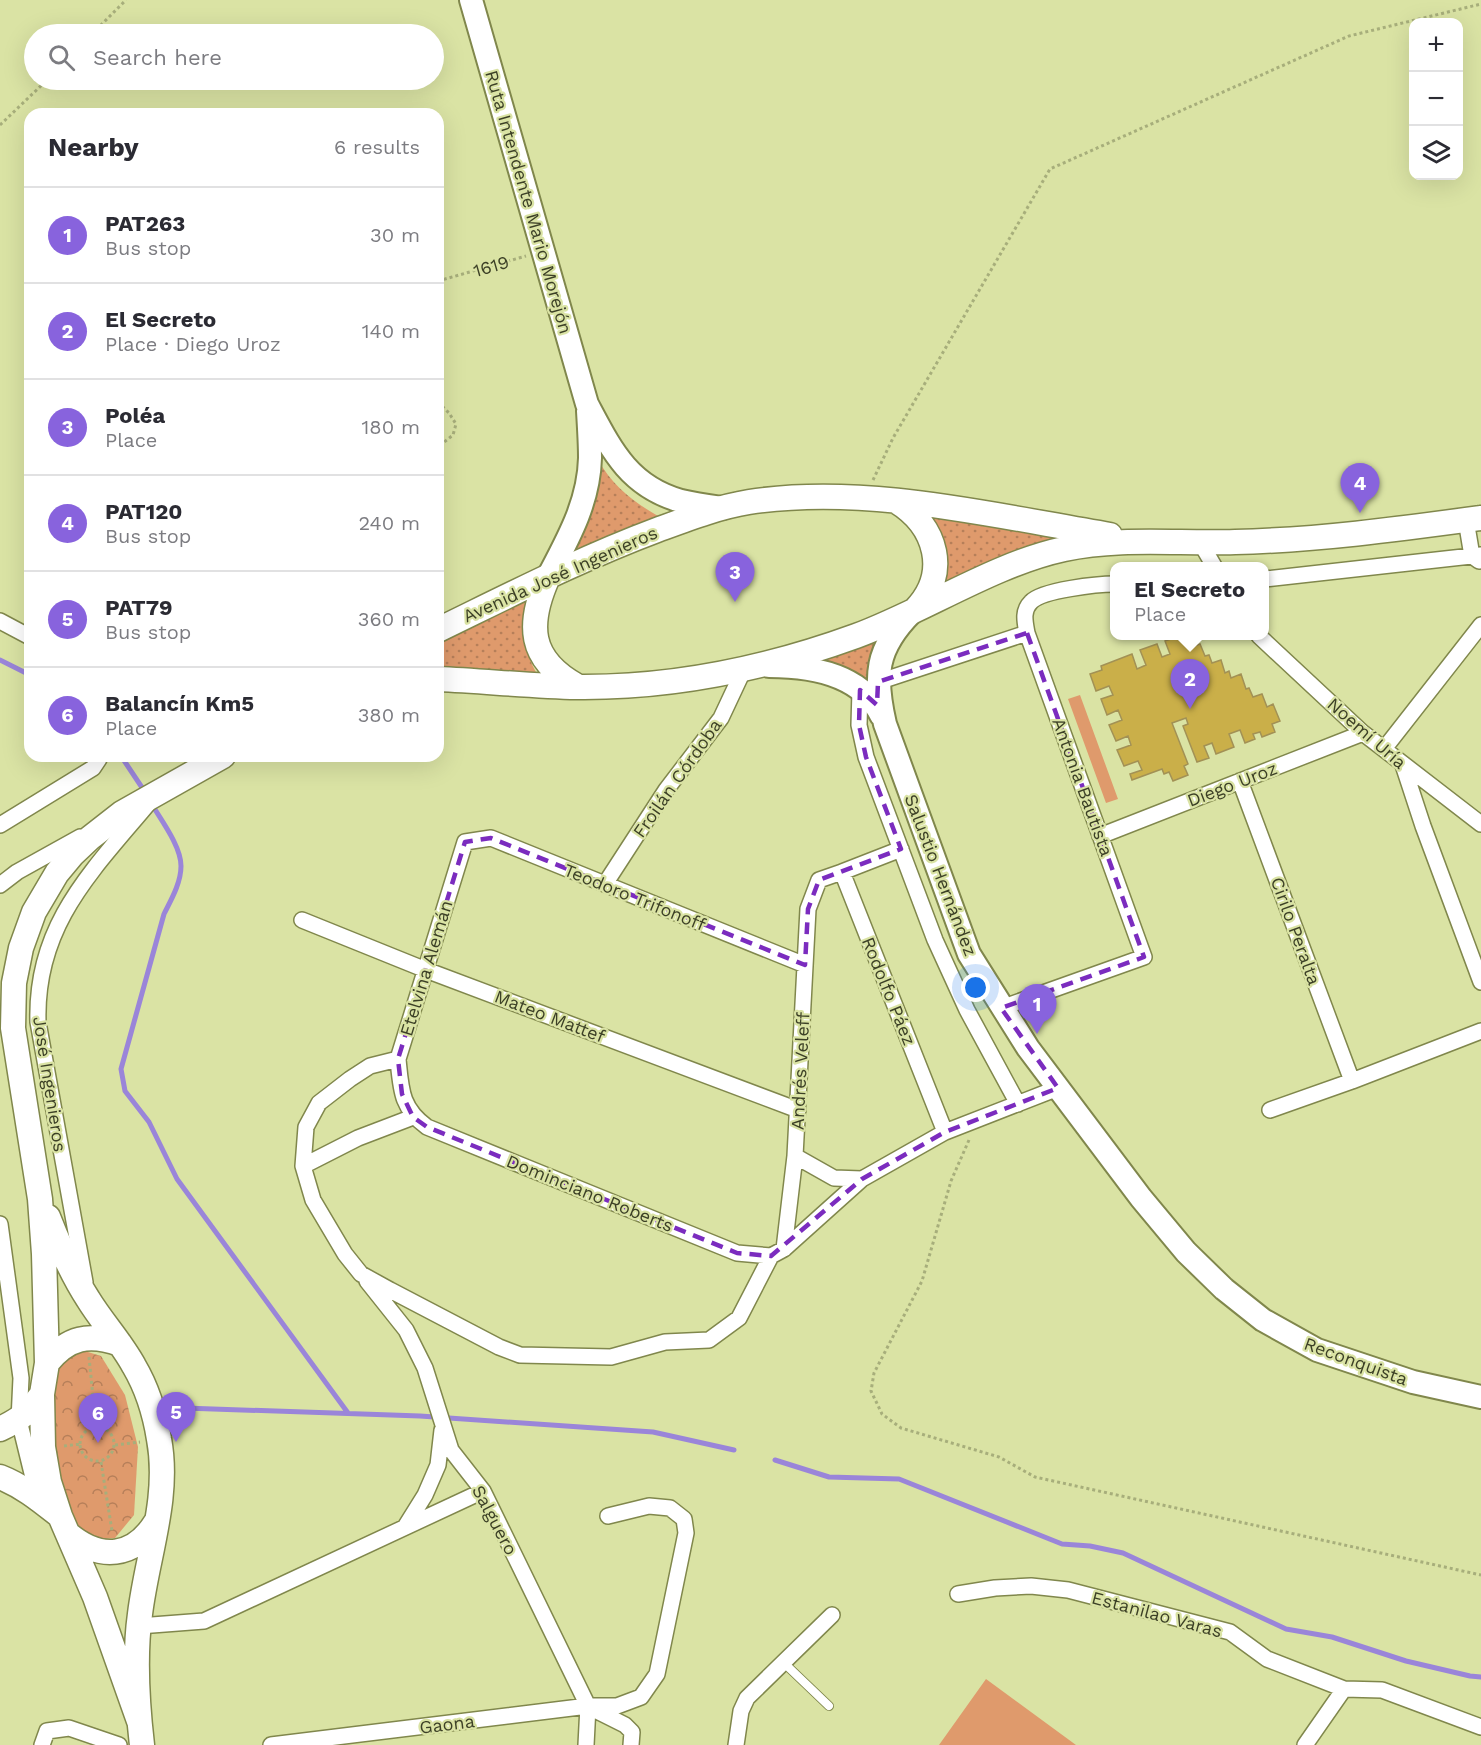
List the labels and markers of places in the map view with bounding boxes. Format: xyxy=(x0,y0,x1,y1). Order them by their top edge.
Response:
pin: 4 xyxy=(1340,464,1380,513)
pin: 3 xyxy=(716,552,754,602)
pin: 2 xyxy=(1170,660,1210,709)
pin: 1 xyxy=(1018,984,1056,1034)
pin: 5 xyxy=(156,1392,195,1442)
pin: 6 xyxy=(78,1394,118,1443)

